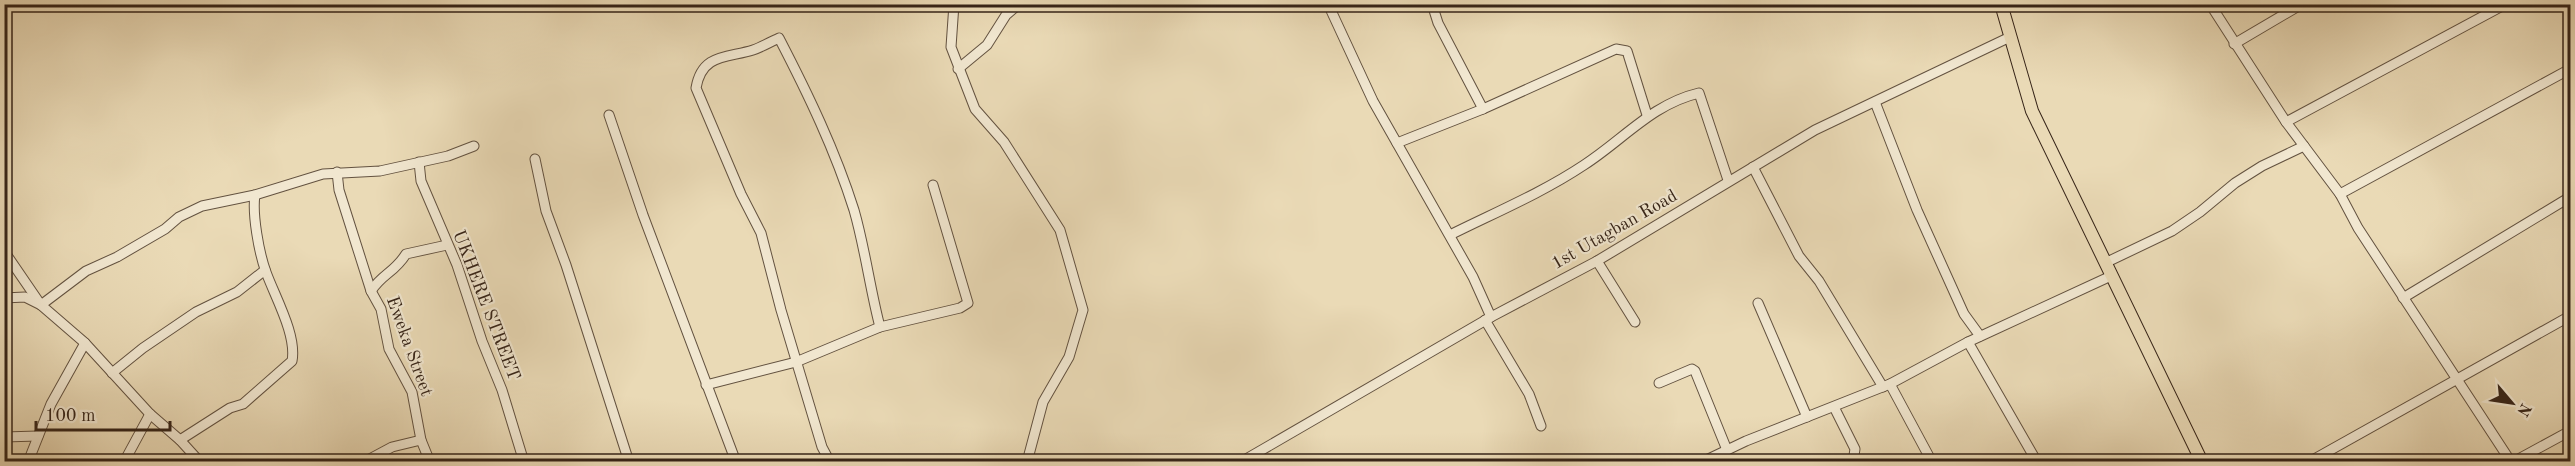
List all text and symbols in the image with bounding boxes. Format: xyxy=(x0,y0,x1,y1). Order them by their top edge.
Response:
street label: 1st Utagban Road xyxy=(1549,187,1680,273)
street label: UKHERE STREET xyxy=(449,228,523,383)
street label: Eweka Street xyxy=(383,294,435,399)
north arrow xyxy=(2482,373,2542,433)
scale bar xyxy=(36,394,170,432)
text: N xyxy=(2513,400,2533,419)
text: 100 m xyxy=(45,407,96,425)

